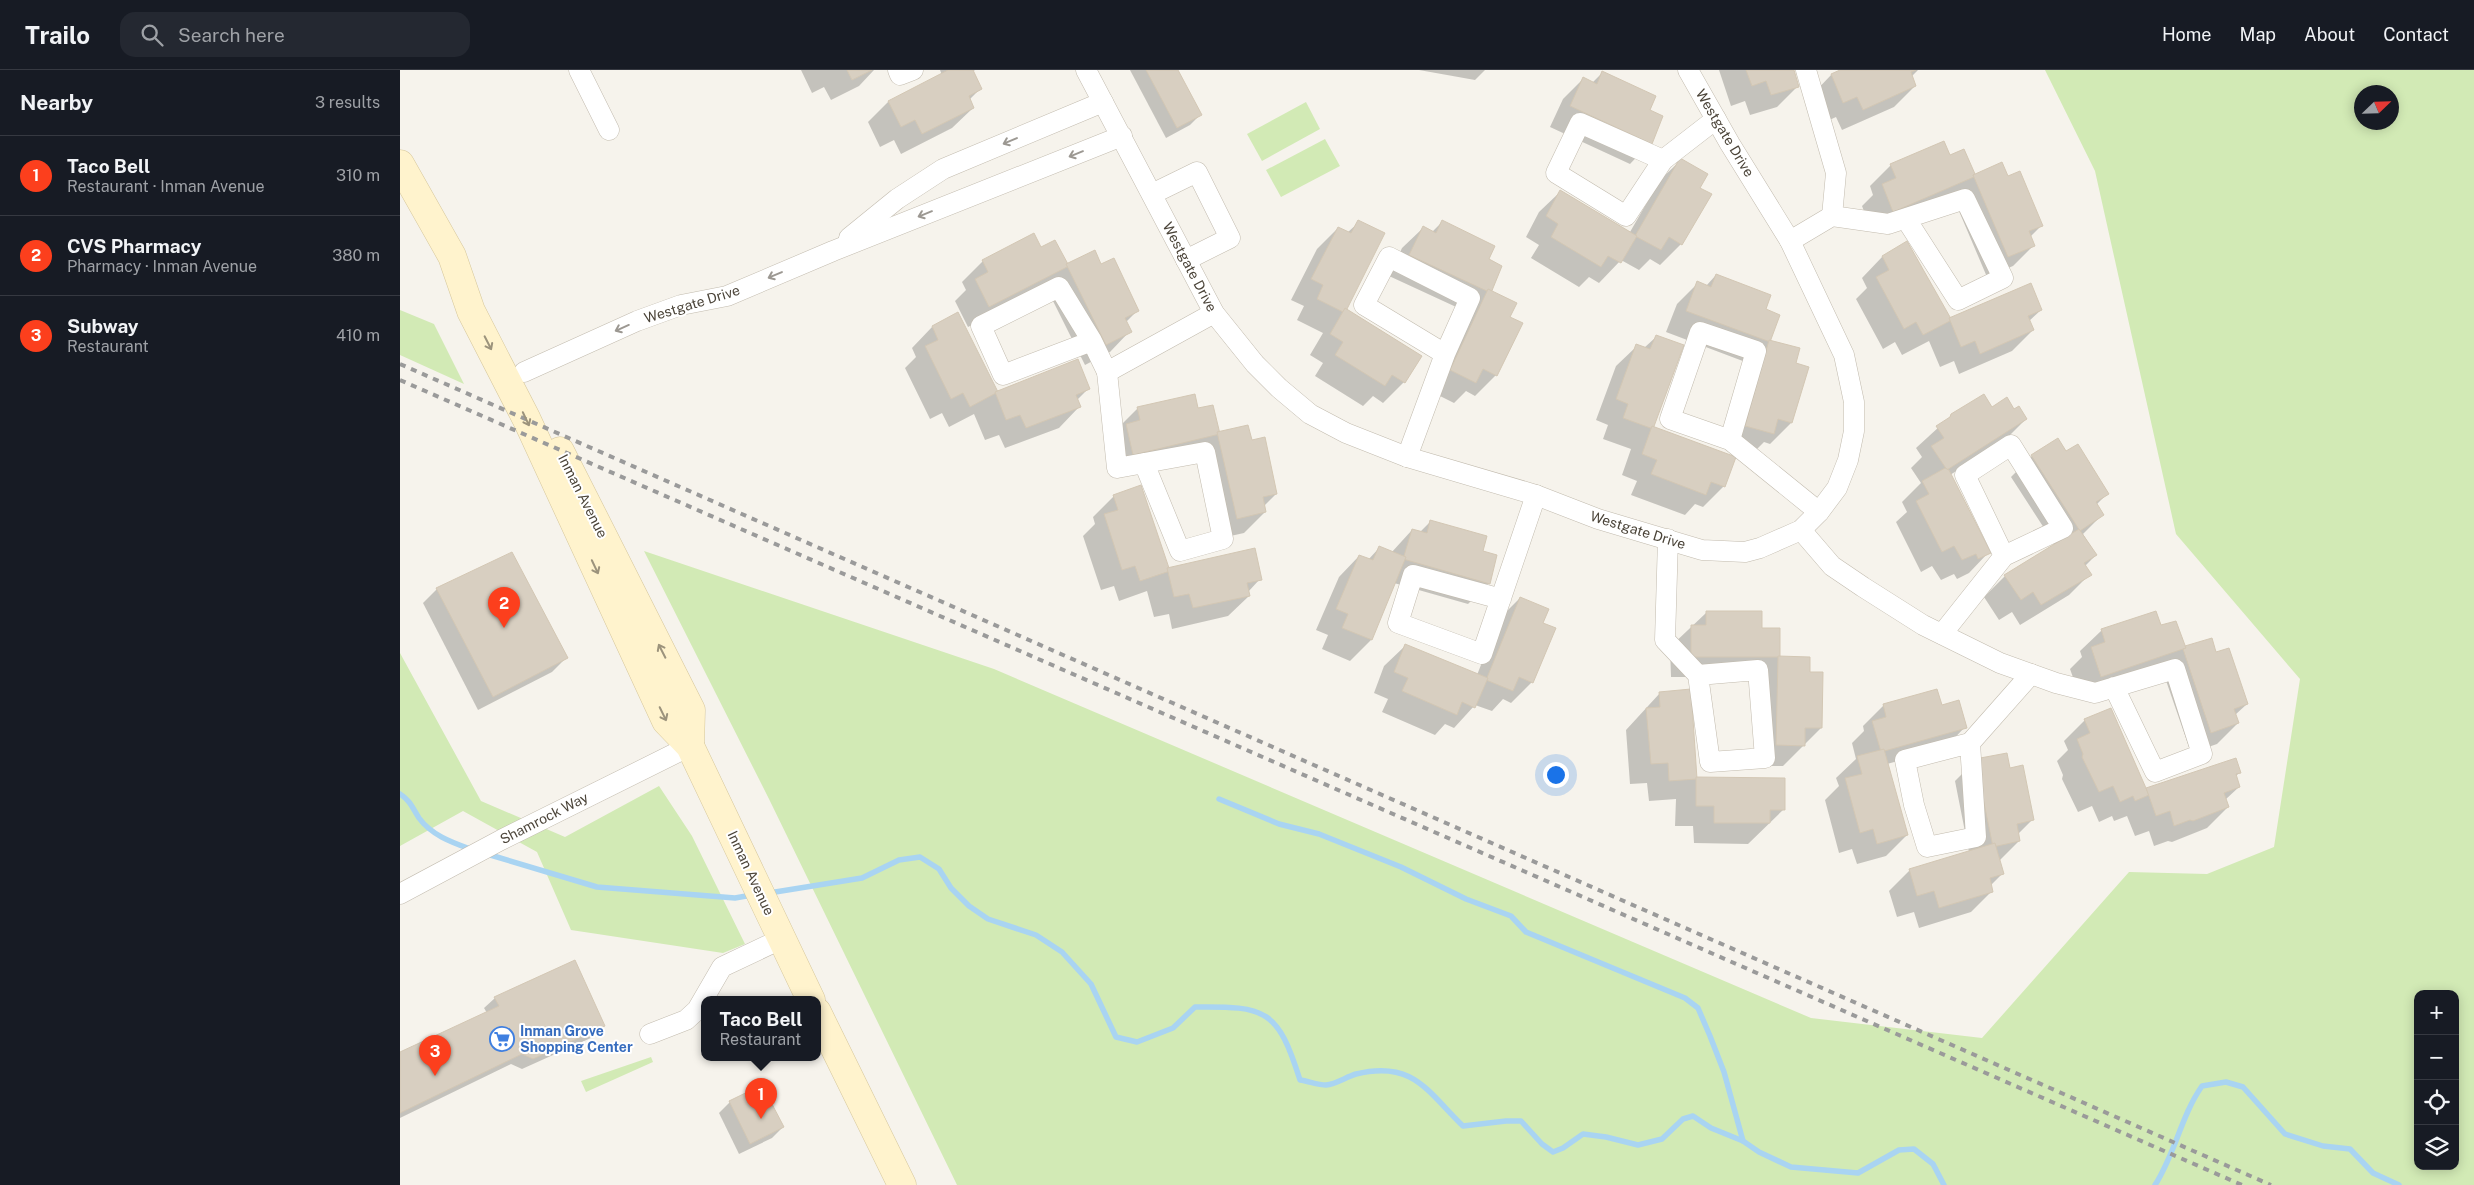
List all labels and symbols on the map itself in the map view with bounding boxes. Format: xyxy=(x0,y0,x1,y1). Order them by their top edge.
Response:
north arrow xyxy=(2354,85,2399,130)
street label: Westgate Drive xyxy=(1693,86,1757,180)
one-way arrow xyxy=(1003,137,1018,147)
one-way arrow xyxy=(1069,150,1084,159)
one-way arrow xyxy=(918,210,933,219)
street label: Westgate Drive xyxy=(1160,220,1220,315)
one-way arrow xyxy=(768,271,783,281)
street label: Westgate Drive xyxy=(642,282,742,326)
one-way arrow xyxy=(615,324,630,334)
one-way arrow xyxy=(484,335,493,350)
one-way arrow xyxy=(522,412,532,427)
street label: Inman Avenue xyxy=(555,452,611,540)
street label: Westgate Drive xyxy=(1588,508,1688,552)
one-way arrow xyxy=(590,559,600,574)
pin: 2 xyxy=(488,587,520,628)
one-way arrow xyxy=(657,644,667,659)
one-way arrow xyxy=(659,706,668,721)
your location xyxy=(1543,762,1569,788)
street label: Shamrock Way xyxy=(497,789,591,847)
street label: Inman Avenue xyxy=(724,828,778,918)
place label: Inman Grove Shopping Center xyxy=(520,1023,633,1055)
supermarket icon: Inman Grove Shopping Center xyxy=(489,1026,515,1052)
pin: 3 xyxy=(419,1035,451,1076)
pin: 1 xyxy=(745,1078,777,1119)

